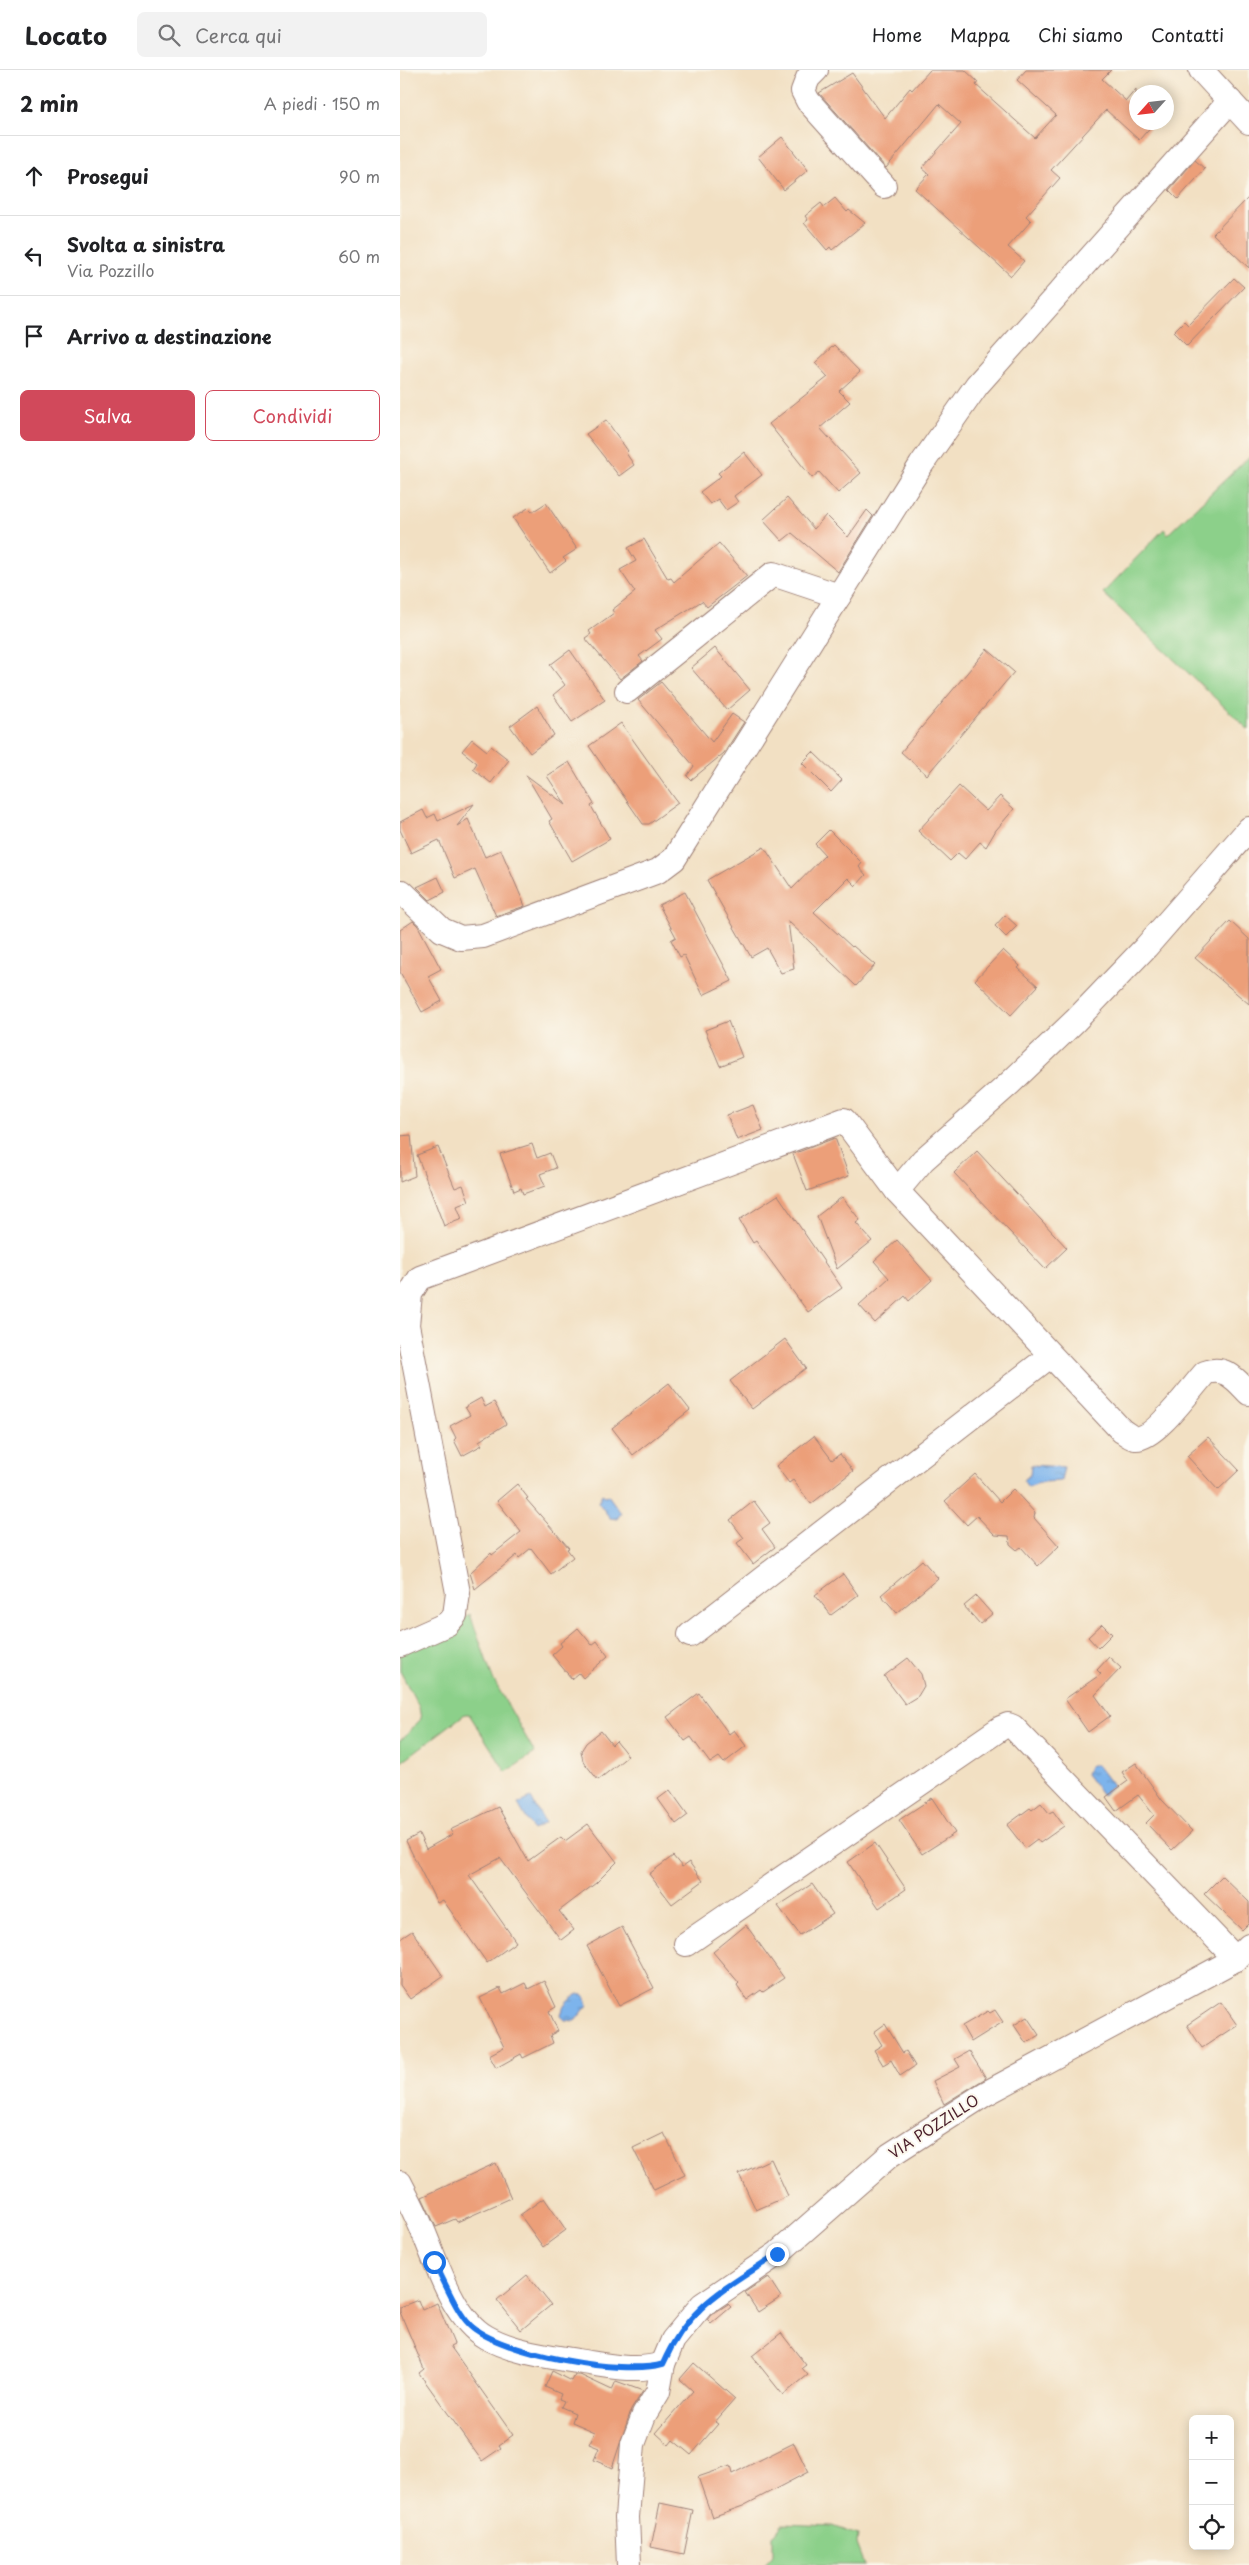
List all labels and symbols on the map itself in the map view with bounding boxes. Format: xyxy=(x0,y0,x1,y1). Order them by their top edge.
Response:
north arrow xyxy=(1129,85,1174,130)
street label: VIA POZZILLO xyxy=(884,2088,983,2164)
route end xyxy=(766,2243,789,2266)
route start xyxy=(423,2251,446,2274)

